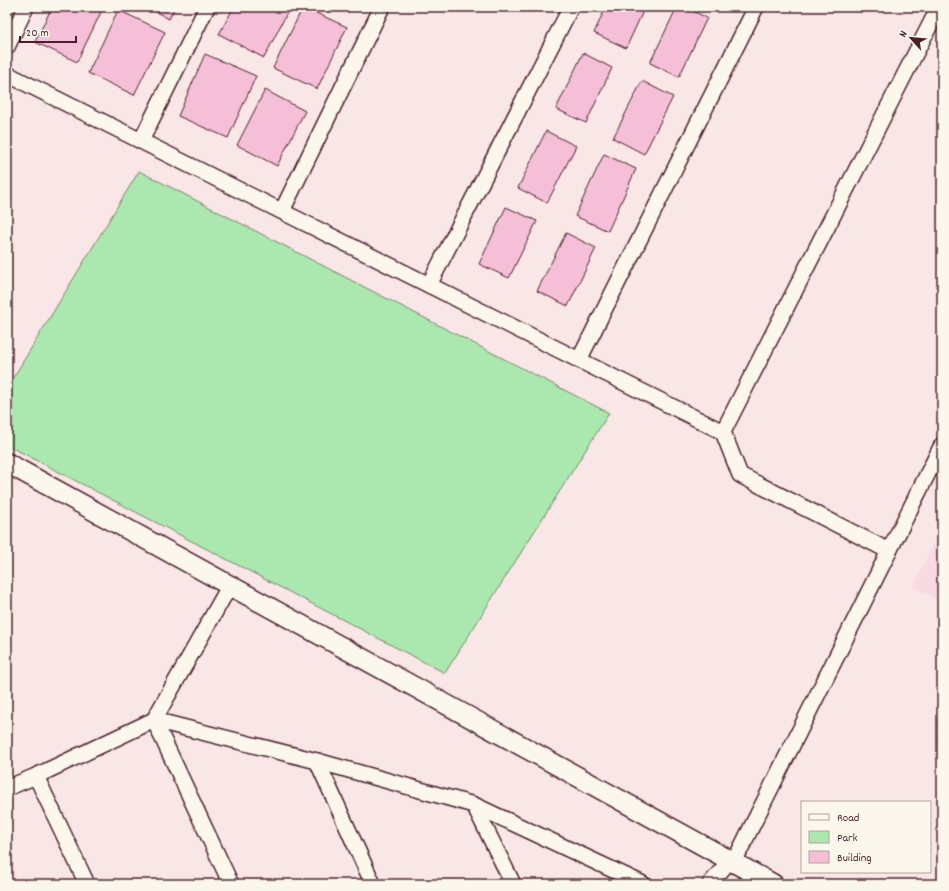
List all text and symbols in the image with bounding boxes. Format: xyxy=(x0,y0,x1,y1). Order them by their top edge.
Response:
scale bar xyxy=(20,18,76,44)
north arrow xyxy=(891,18,931,58)
text: 20 m xyxy=(26,25,49,42)
text: N xyxy=(896,28,912,40)
legend xyxy=(801,801,931,873)
text: Road xyxy=(837,810,859,827)
text: Park xyxy=(837,830,858,847)
text: Building xyxy=(837,850,872,867)

